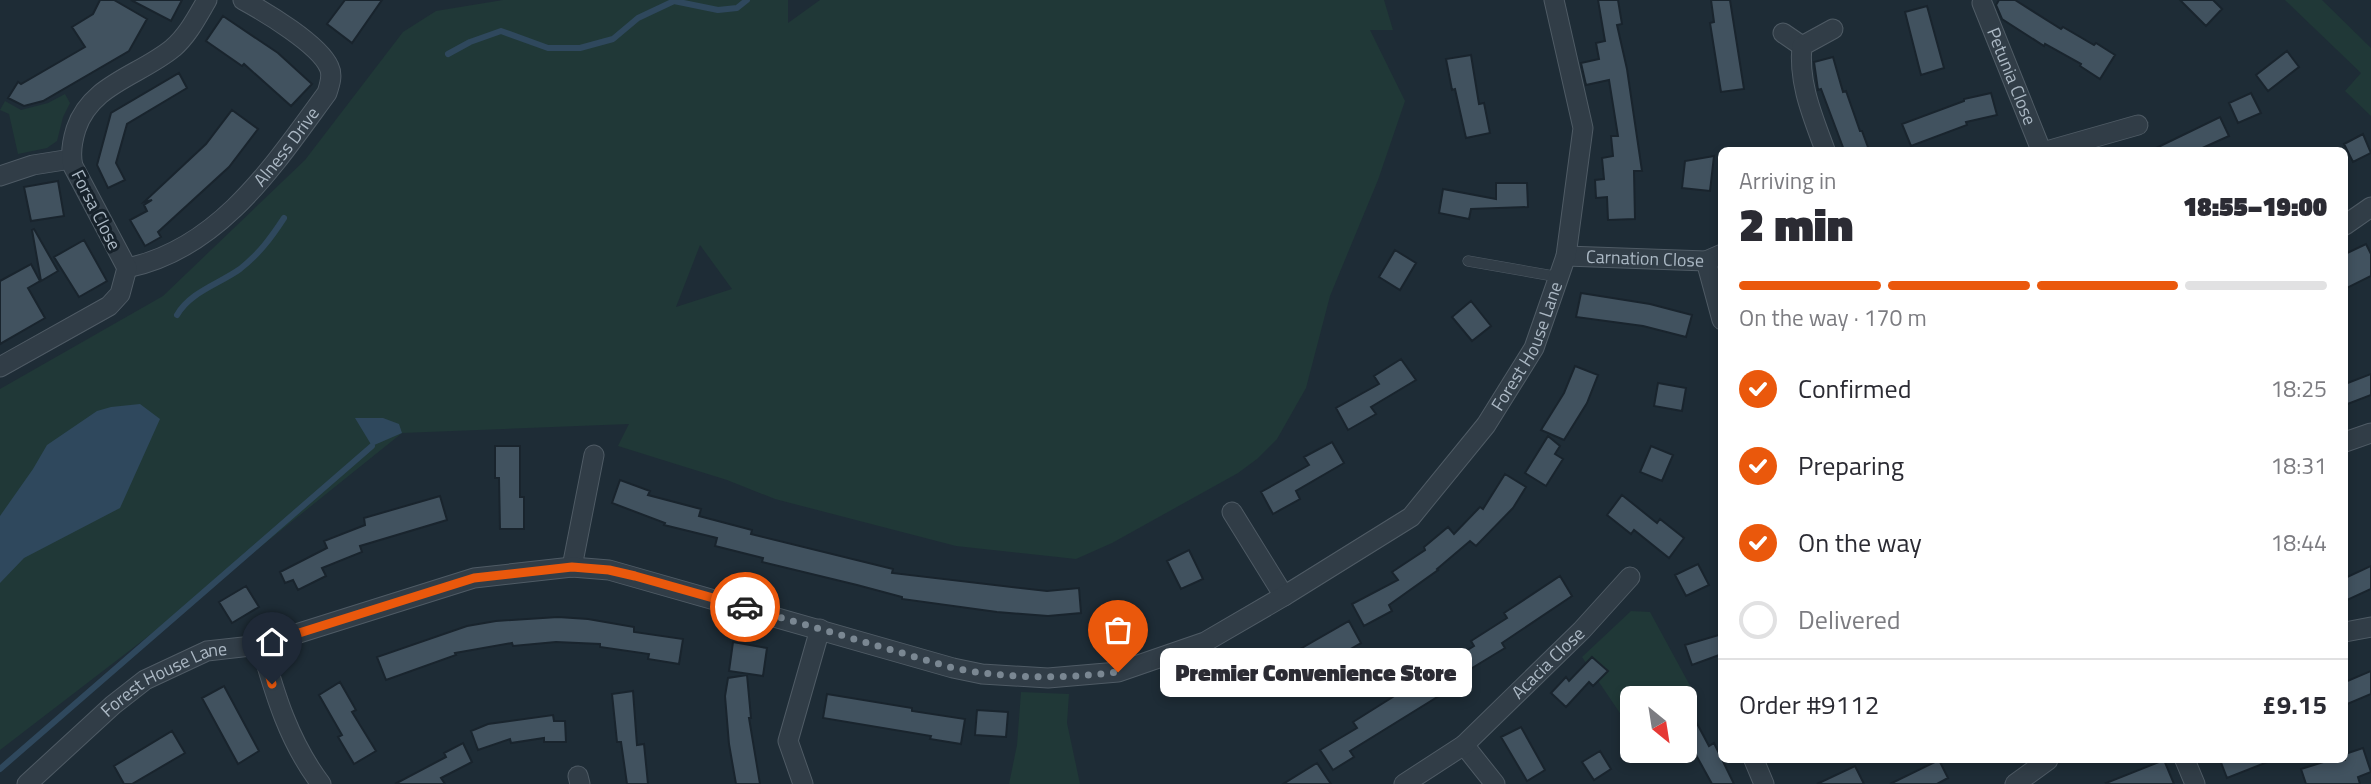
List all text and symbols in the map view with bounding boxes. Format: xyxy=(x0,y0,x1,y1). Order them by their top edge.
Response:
street label: Petunia Close xyxy=(1980,23,2044,129)
street label: Alness Drive xyxy=(247,101,326,192)
text: Arriving in xyxy=(1739,163,1836,198)
street label: Forsa Close xyxy=(65,165,128,255)
text: 18:55–19:00 xyxy=(2183,187,2327,226)
text: 2 min xyxy=(1739,189,1853,259)
street label: Carnation Close xyxy=(1585,243,1704,274)
street label: Forest House Lane xyxy=(1484,278,1569,416)
text: On the way · 170 m xyxy=(1739,300,1927,335)
text: Confirmed xyxy=(1798,369,1912,408)
icon: check xyxy=(1739,370,1777,408)
text: 18:25 xyxy=(2270,371,2327,406)
text: Preparing xyxy=(1798,446,1904,485)
icon: check xyxy=(1739,447,1777,485)
text: 18:31 xyxy=(2270,448,2327,483)
text: On the way xyxy=(1798,523,1922,562)
icon: check xyxy=(1739,524,1777,562)
text: 18:44 xyxy=(2270,525,2327,560)
courier xyxy=(710,572,780,642)
icon: car xyxy=(726,588,764,626)
pin xyxy=(1088,600,1148,672)
text: Delivered xyxy=(1798,600,1901,639)
icon: bag xyxy=(1099,611,1137,649)
pin xyxy=(242,612,302,684)
street label: Acacia Close xyxy=(1505,620,1591,705)
icon: home xyxy=(253,623,291,661)
street label: Forest House Lane xyxy=(94,635,228,723)
callout: Premier Convenience Store xyxy=(1160,648,1472,696)
text: Premier Convenience Store xyxy=(1175,655,1457,690)
text: Order #9112 xyxy=(1739,685,1879,724)
text: £9.15 xyxy=(2262,685,2327,724)
north arrow xyxy=(1620,686,1698,763)
map controls xyxy=(1620,686,1697,763)

